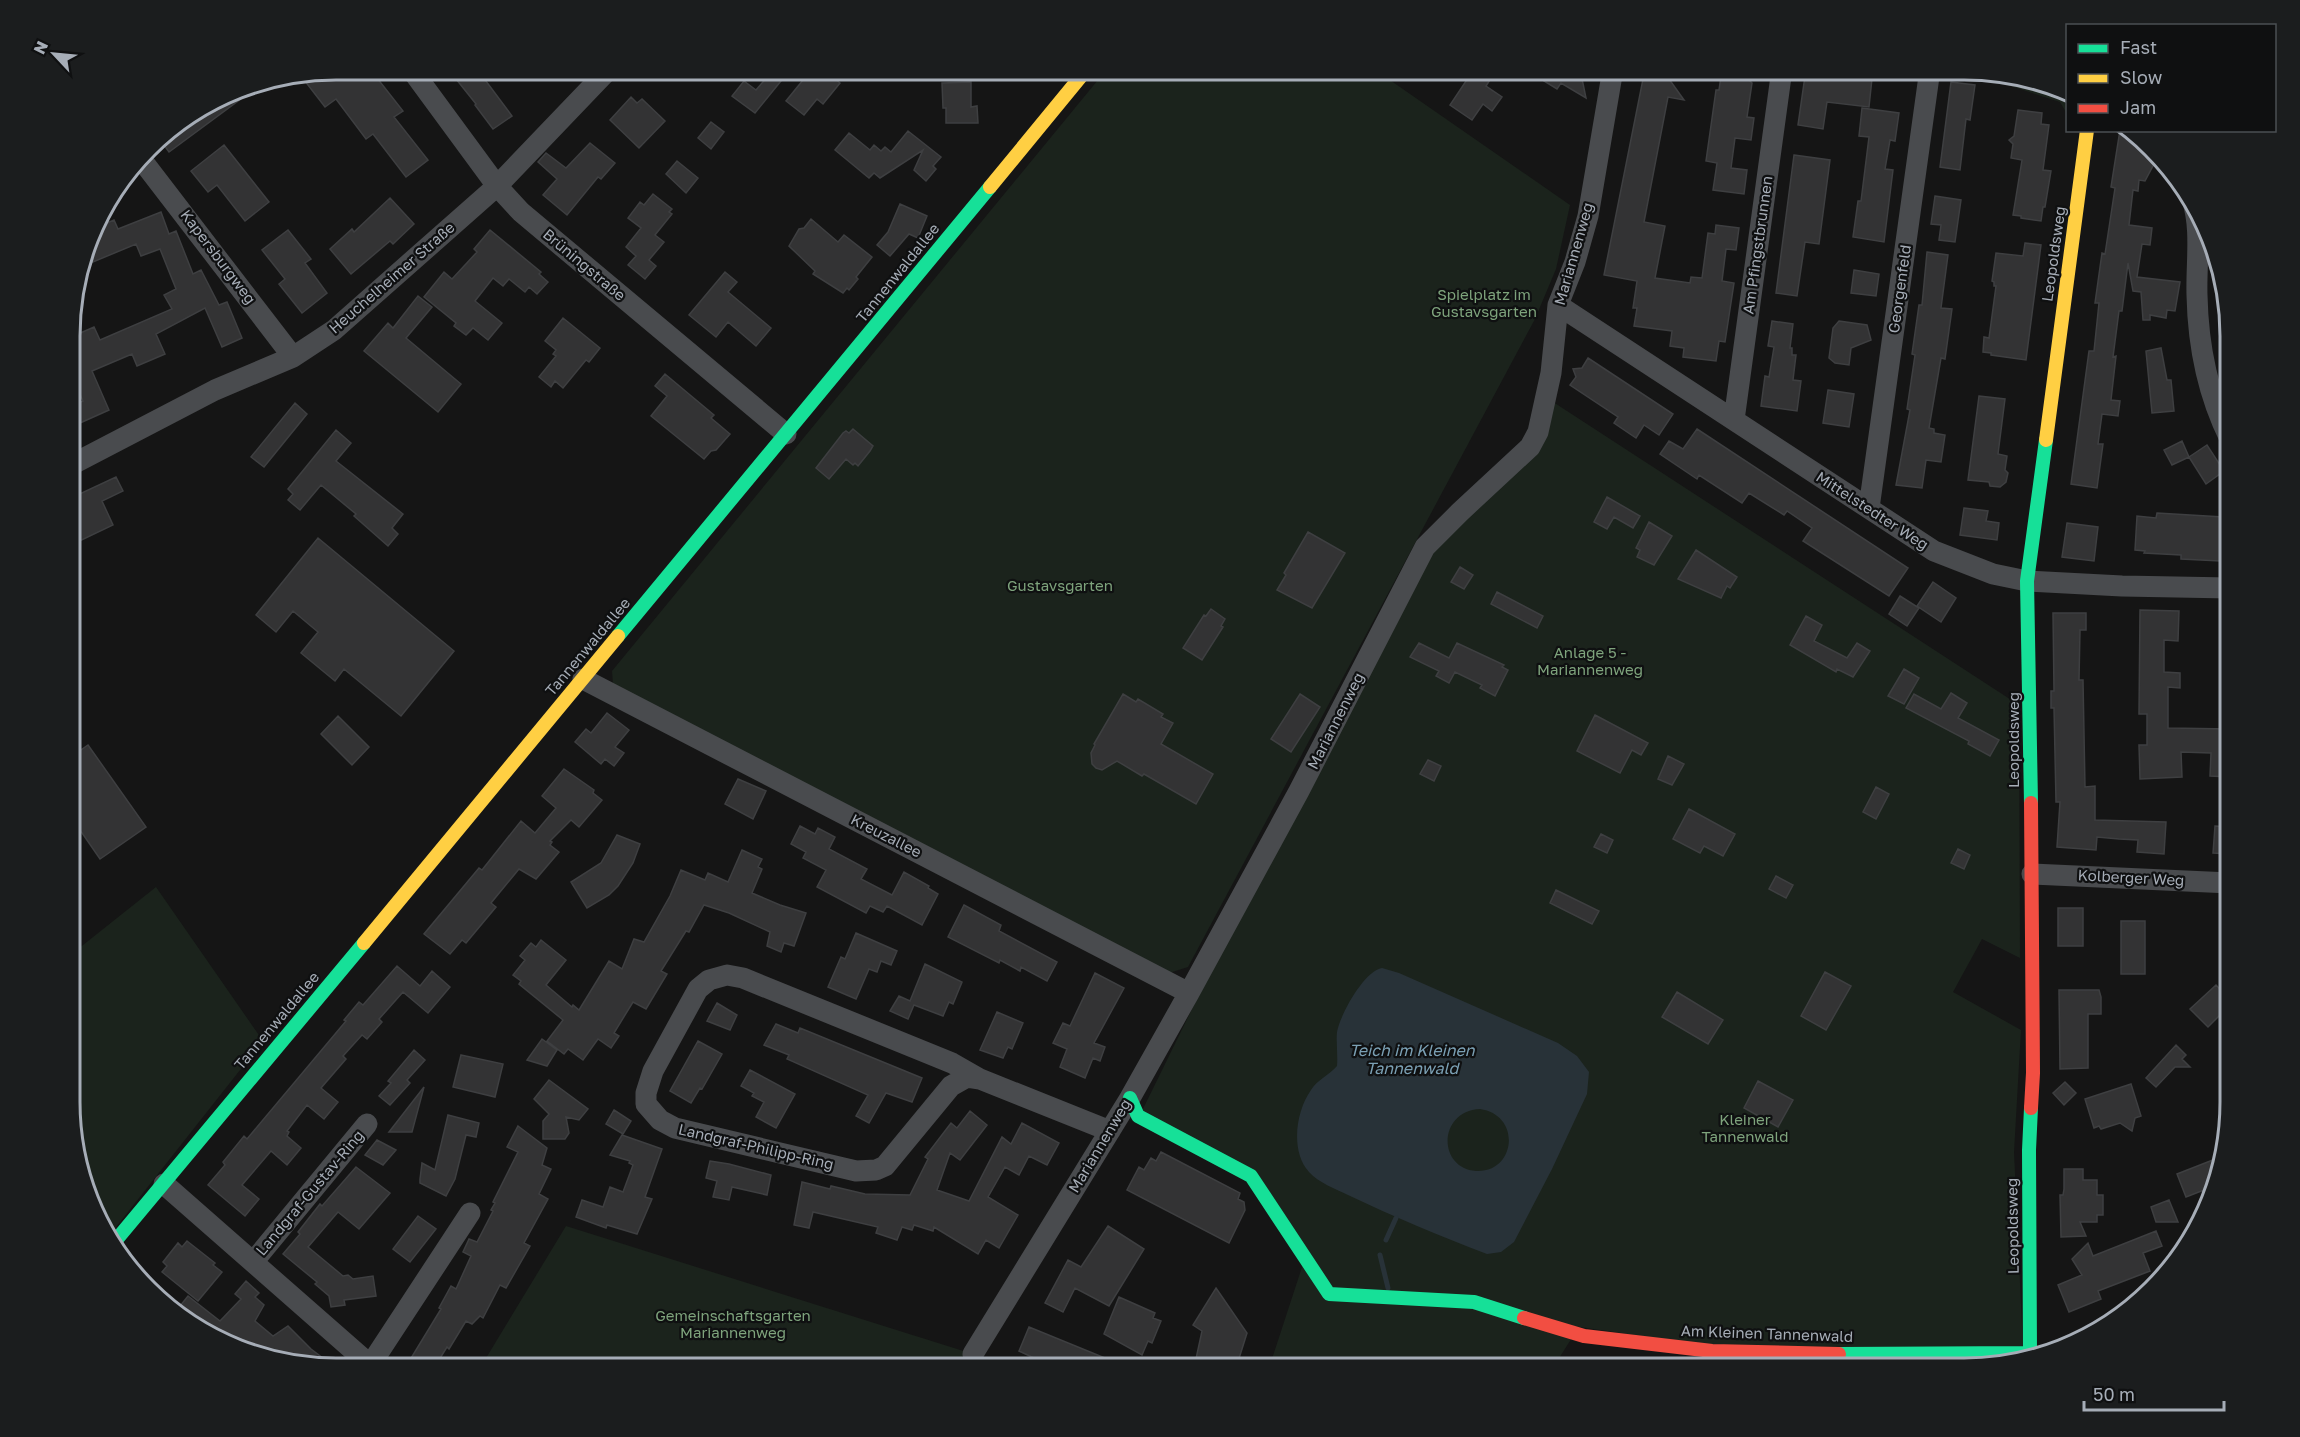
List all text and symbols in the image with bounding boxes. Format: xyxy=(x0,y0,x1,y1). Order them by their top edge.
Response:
north arrow xyxy=(24,24,84,84)
legend xyxy=(2066,24,2276,132)
text: Fast xyxy=(2120,36,2157,58)
text: N xyxy=(29,38,52,57)
text: Slow xyxy=(2120,66,2163,88)
text: Jam xyxy=(2120,96,2156,118)
street label: Am Pfingstbrunnen xyxy=(1738,175,1776,315)
street label: Mariannenweg xyxy=(1550,200,1596,307)
street label: Leopoldsweg xyxy=(2037,205,2069,303)
street label: Kapersburgweg xyxy=(177,206,260,307)
street label: Heuchelheimer Straße xyxy=(325,218,458,337)
street label: Tannenwaldallee xyxy=(852,219,943,326)
street label: Brüningstraße xyxy=(540,224,630,304)
street label: Georgenfeld xyxy=(1884,244,1914,334)
park label: Spielplatz im Gustavsgarten xyxy=(1431,285,1537,320)
street label: Mittelstedter Weg xyxy=(1813,467,1932,553)
park label: Gustavsgarten xyxy=(1007,576,1113,594)
street label: Tannenwaldallee xyxy=(541,594,634,699)
park label: Anlage 5 - Mariannenweg xyxy=(1537,643,1643,678)
street label: Mariannenweg xyxy=(1303,669,1367,772)
street label: Leopoldsweg xyxy=(2004,692,2022,788)
street label: Kreuzallee xyxy=(848,810,925,861)
street label: Kolberger Weg xyxy=(2077,865,2185,889)
street label: Tannenwaldallee xyxy=(230,968,323,1073)
water label: Teich im Kleinen Tannenwald xyxy=(1349,1040,1476,1078)
street label: Mariannenweg xyxy=(1064,1095,1134,1195)
park label: Kleiner Tannenwald xyxy=(1702,1110,1788,1145)
street label: Landgraf-Philipp-Ring xyxy=(677,1119,836,1173)
street label: Landgraf-Gustav-Ring xyxy=(251,1126,367,1259)
street label: Leopoldsweg xyxy=(2002,1178,2022,1274)
park label: Gemeinschaftsgarten Mariannenweg xyxy=(655,1306,811,1341)
street label: Am Kleinen Tannenwald xyxy=(1681,1321,1853,1345)
scale bar xyxy=(2084,1374,2224,1412)
text: 50 m xyxy=(2093,1383,2135,1405)

